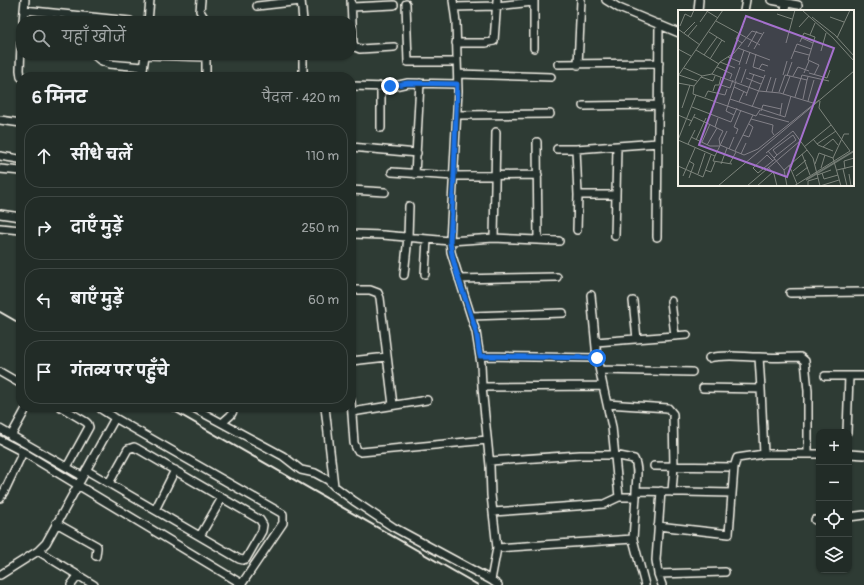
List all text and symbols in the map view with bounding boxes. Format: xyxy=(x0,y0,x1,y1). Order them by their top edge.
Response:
inset map xyxy=(678,10,854,186)
search box xyxy=(16,16,356,60)
icon: search xyxy=(30,27,52,49)
text: यहाँ खोजें xyxy=(62,28,126,47)
route end xyxy=(381,77,399,95)
text: 6 मिनट xyxy=(32,87,87,108)
text: पैदल · 420 m xyxy=(262,90,340,106)
icon: ahead xyxy=(33,145,55,167)
text: सीधे चलें xyxy=(71,146,132,165)
text: 110 m xyxy=(306,148,339,164)
icon: right xyxy=(33,217,55,239)
text: दाएँ मुड़ें xyxy=(71,218,123,237)
text: 250 m xyxy=(301,220,339,236)
icon: left xyxy=(33,289,55,311)
text: बाएँ मुड़ें xyxy=(71,290,123,309)
text: 60 m xyxy=(308,292,339,308)
route start xyxy=(588,349,606,367)
icon: arrive xyxy=(33,361,55,383)
text: गंतव्य पर पहुँचे xyxy=(71,362,169,381)
map controls xyxy=(816,429,852,573)
button: + xyxy=(816,429,852,465)
button: − xyxy=(816,465,852,501)
button: locate xyxy=(816,501,852,537)
button: layers xyxy=(816,537,852,573)

